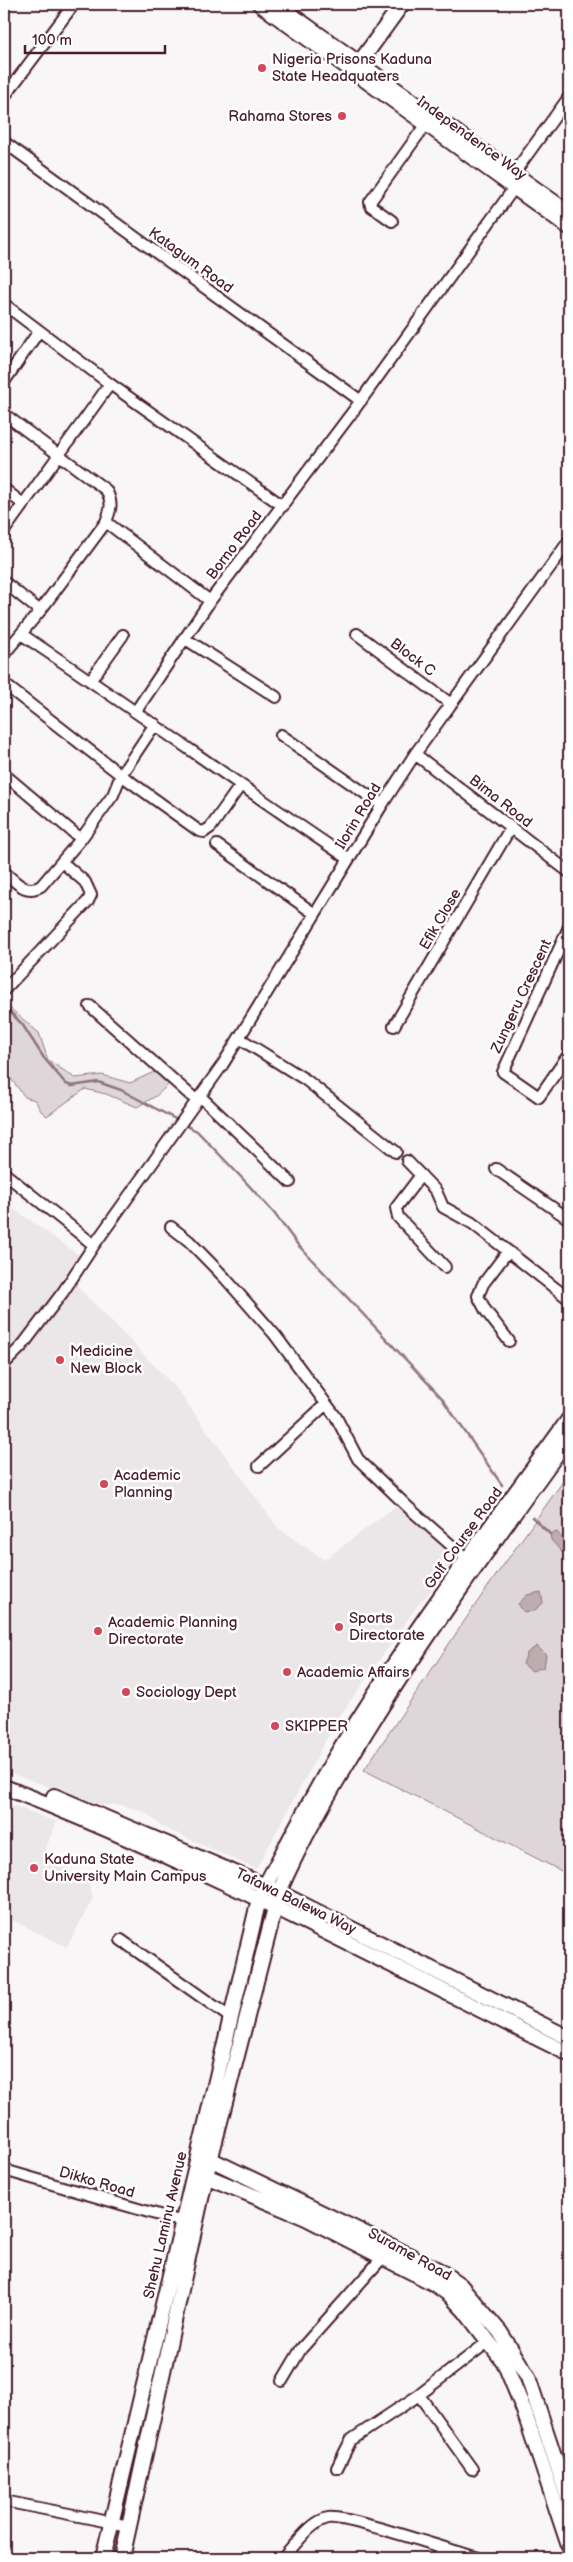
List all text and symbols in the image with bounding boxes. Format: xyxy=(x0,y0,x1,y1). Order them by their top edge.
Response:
scale bar xyxy=(25,22,165,54)
text: 100 m xyxy=(32,31,72,50)
place label: Nigeria Prisons Kaduna State Headquaters xyxy=(272,50,432,86)
marker: Nigeria Prisons Kaduna State Headquaters xyxy=(256,62,268,74)
street label: Independence Way xyxy=(413,92,530,185)
place label: Rahama Stores xyxy=(228,107,333,126)
marker: Rahama Stores xyxy=(336,110,348,122)
street label: Katagum Road xyxy=(145,223,237,298)
street label: Borno Road xyxy=(202,507,267,584)
street label: Block C xyxy=(386,634,439,681)
street label: Bima Road xyxy=(465,771,536,832)
street label: Ilorin Road xyxy=(331,780,386,853)
street label: Efik Close xyxy=(415,885,466,953)
street label: Zungeru Crescent xyxy=(486,936,556,1057)
place label: Medicine New Block xyxy=(70,1342,142,1378)
marker: Medicine New Block xyxy=(54,1354,66,1366)
place label: Academic Planning xyxy=(114,1466,181,1502)
marker: Academic Planning xyxy=(98,1478,110,1490)
street label: Golf Course Road xyxy=(420,1484,507,1593)
place label: Sports Directorate xyxy=(349,1609,425,1645)
place label: Academic Planning Directorate xyxy=(108,1613,237,1649)
marker: Sports Directorate xyxy=(333,1621,345,1633)
marker: Academic Planning Directorate xyxy=(92,1625,104,1637)
place label: Academic Affairs xyxy=(297,1663,410,1682)
marker: Academic Affairs xyxy=(281,1666,293,1678)
place label: Sociology Dept xyxy=(136,1683,237,1702)
marker: Sociology Dept xyxy=(120,1686,132,1698)
place label: SKIPPER xyxy=(285,1717,348,1736)
marker: SKIPPER xyxy=(269,1720,281,1732)
place label: Kaduna State University Main Campus xyxy=(44,1850,207,1886)
marker: Kaduna State University Main Campus xyxy=(28,1862,40,1874)
street label: Tafawa Balewa Way xyxy=(232,1864,359,1939)
street label: Shehu Laminu Avenue xyxy=(139,2150,192,2301)
street label: Dikko Road xyxy=(57,2163,137,2202)
street label: Surame Road xyxy=(365,2224,455,2285)

